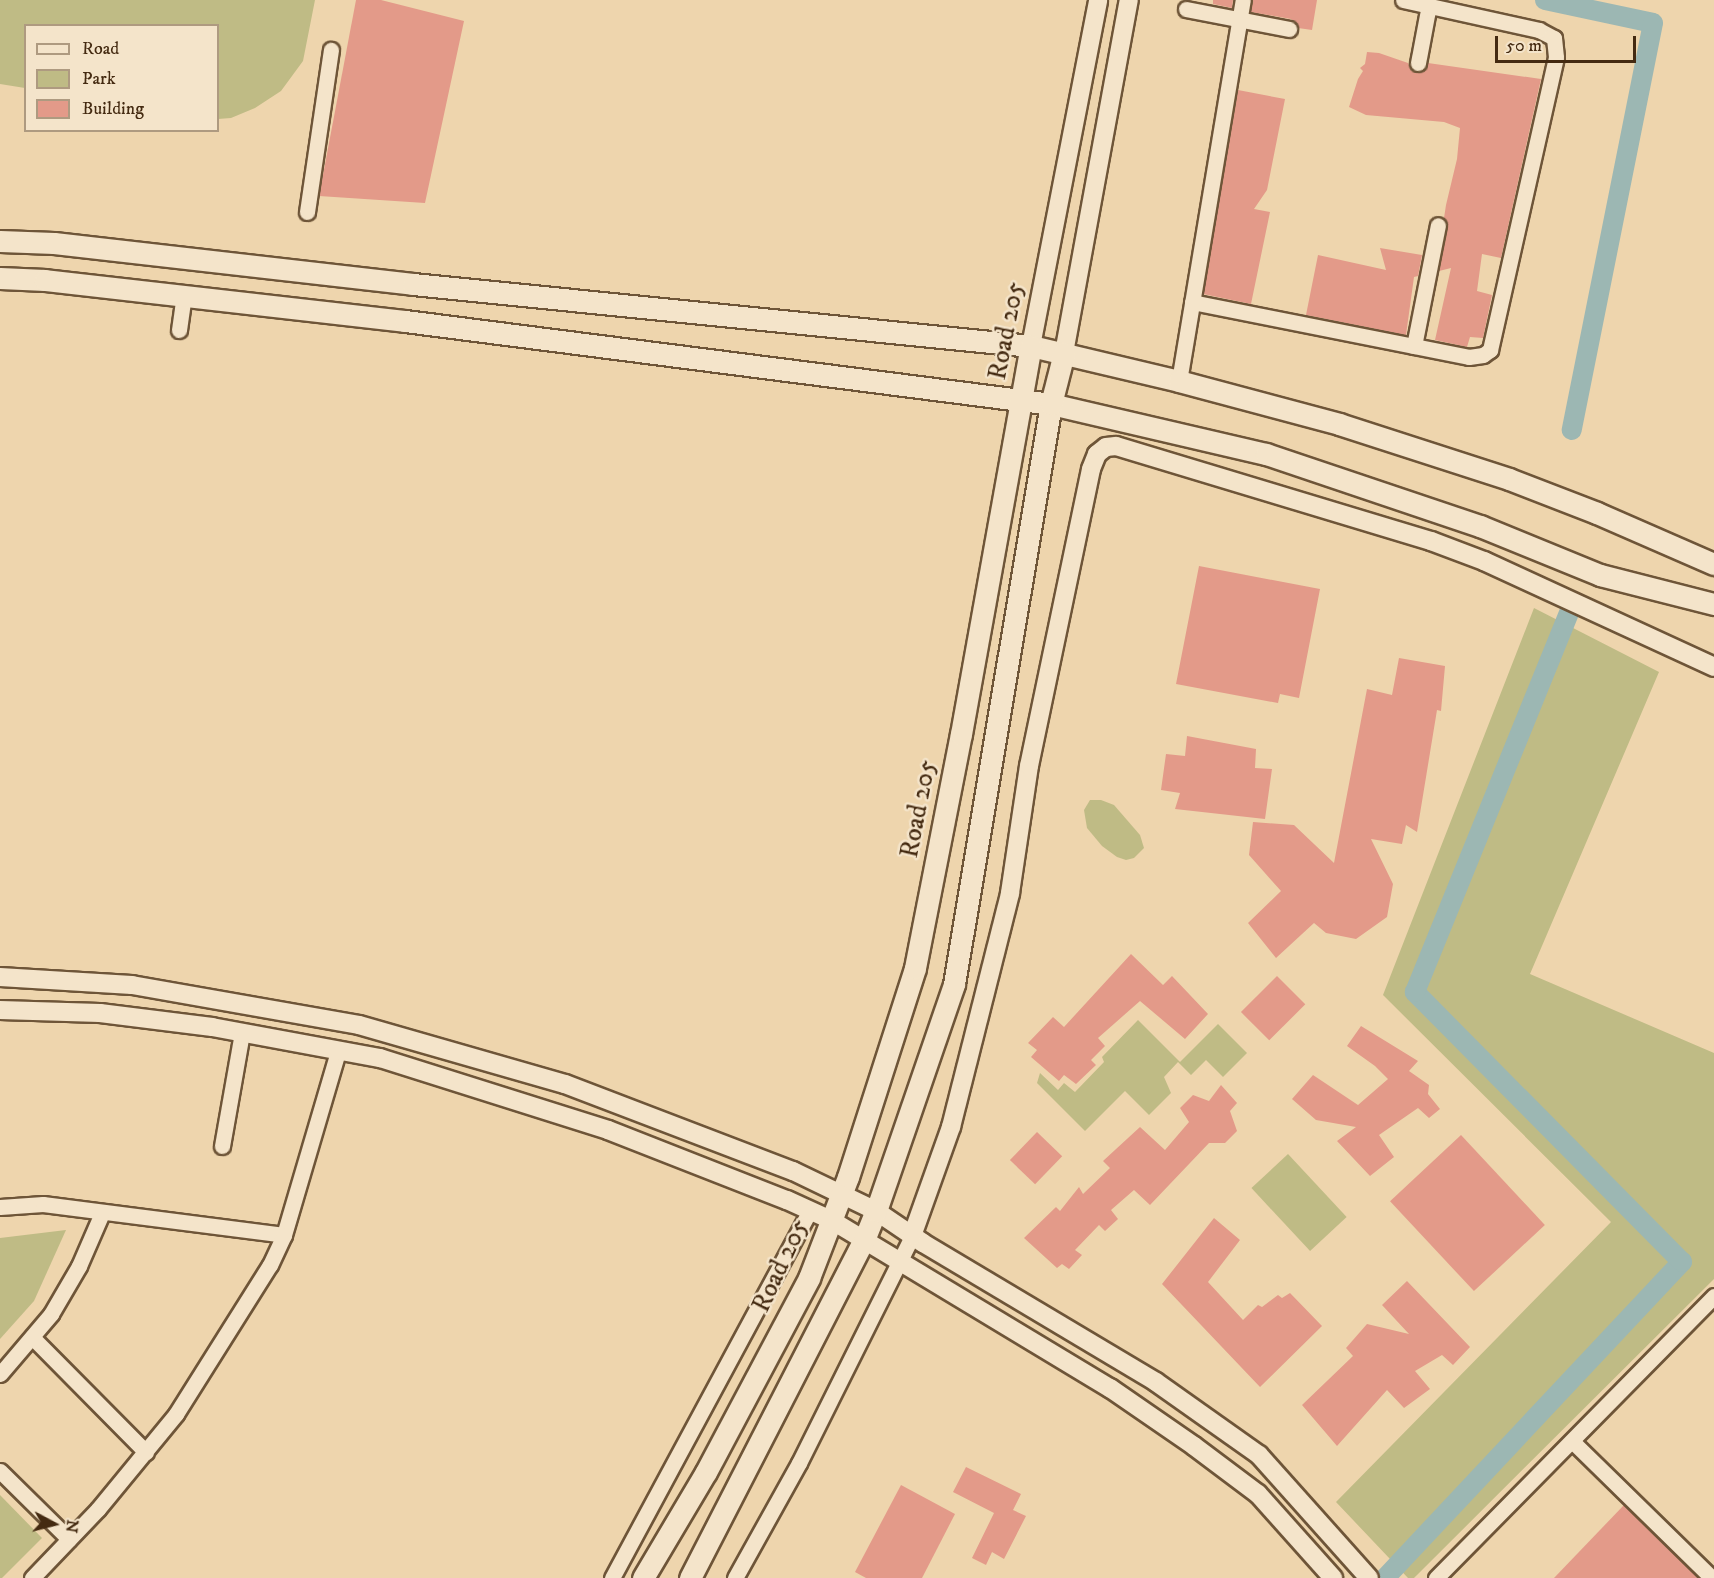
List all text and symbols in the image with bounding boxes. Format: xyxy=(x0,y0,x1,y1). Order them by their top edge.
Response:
legend xyxy=(24,24,219,132)
scale bar xyxy=(1498,24,1639,62)
text: 50 m xyxy=(1506,35,1542,57)
text: Road xyxy=(82,38,119,60)
text: Park xyxy=(82,68,116,90)
text: Building xyxy=(82,98,144,120)
street label: Road 205 xyxy=(982,279,1032,383)
street label: Road 205 xyxy=(894,757,944,861)
street label: Road 205 xyxy=(746,1214,816,1318)
north arrow xyxy=(24,1494,84,1554)
text: N xyxy=(61,1518,83,1534)

